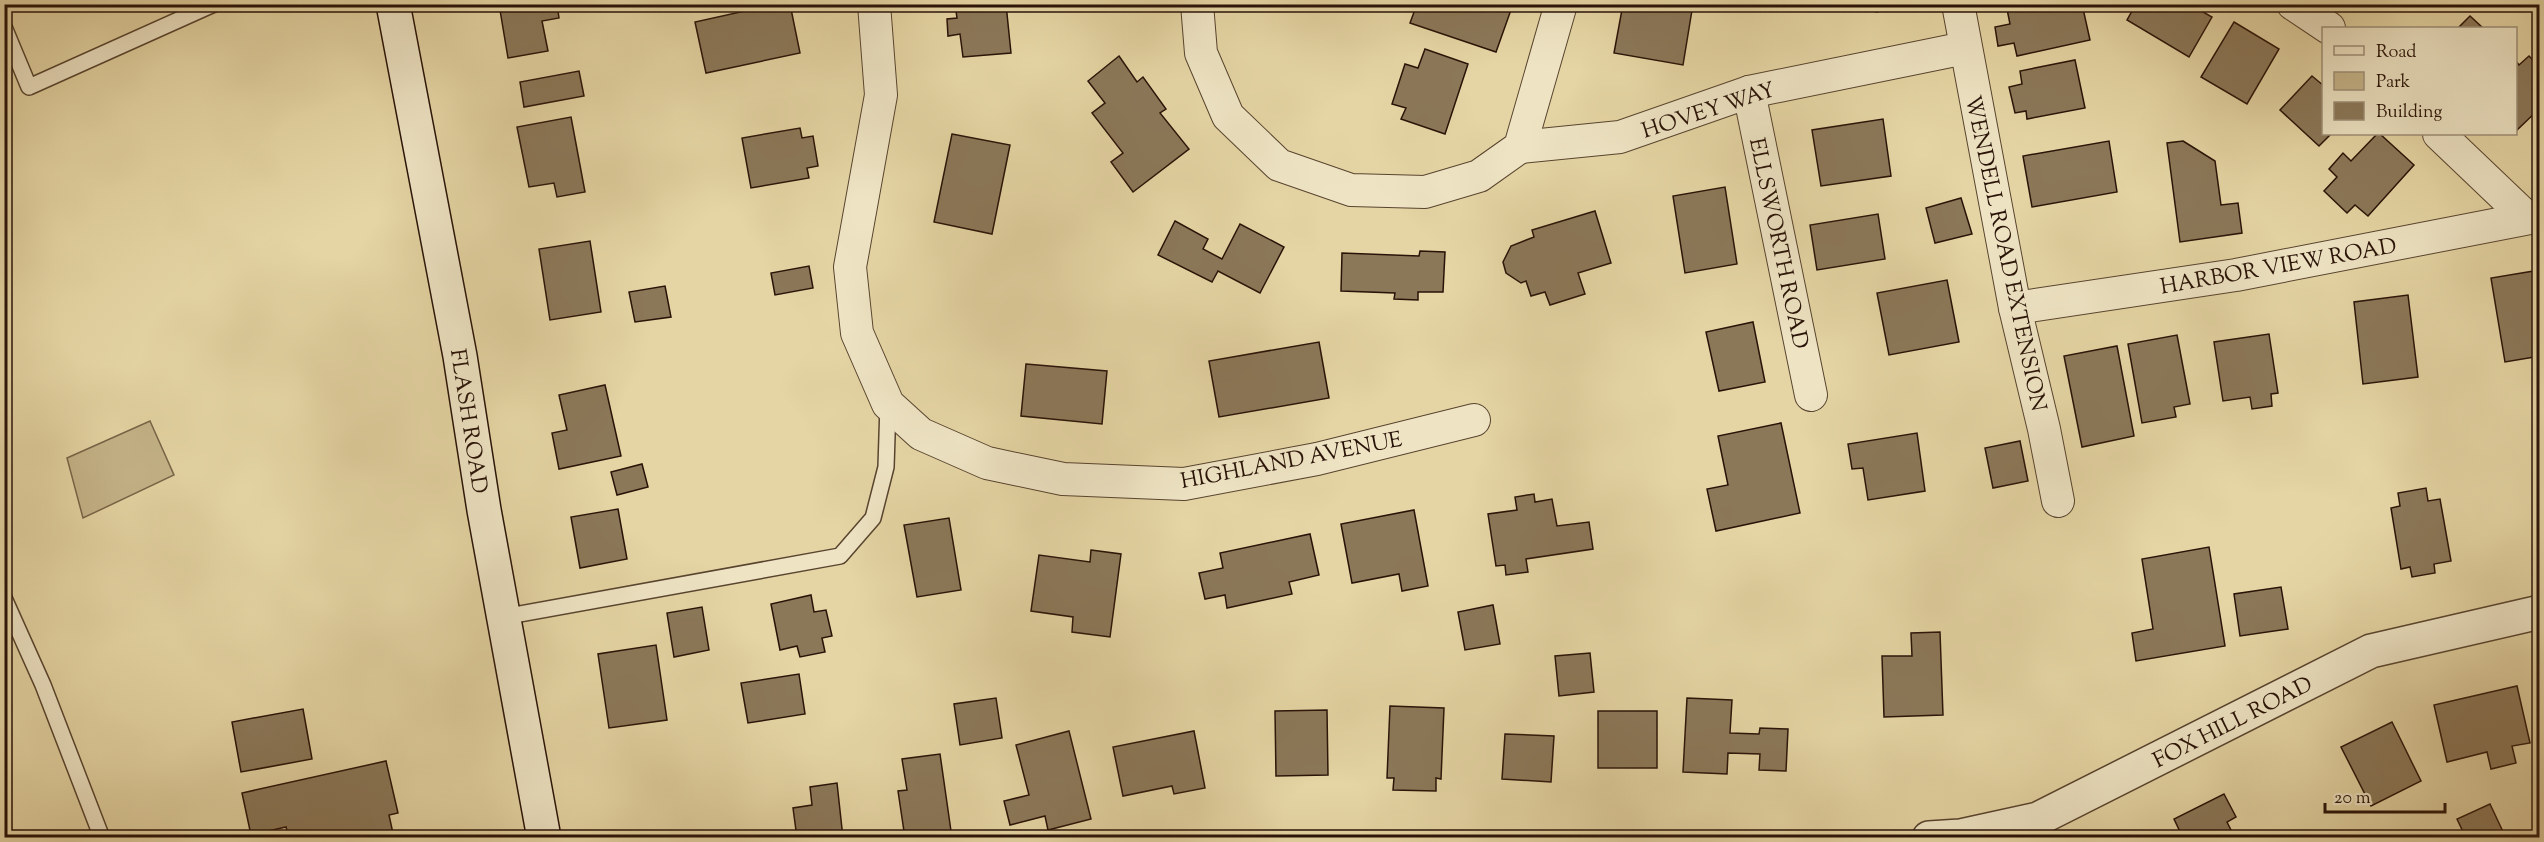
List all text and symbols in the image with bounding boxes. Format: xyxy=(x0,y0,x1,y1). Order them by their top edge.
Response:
legend xyxy=(2322,27,2517,135)
text: Road xyxy=(2376,40,2416,66)
text: Park xyxy=(2376,70,2411,96)
street label: HOVEY WAY xyxy=(1638,75,1780,148)
street label: WENDELL ROAD EXTENSION xyxy=(1955,93,2053,415)
text: Building xyxy=(2376,100,2442,126)
street label: ELLSWORTH ROAD xyxy=(1739,135,1815,352)
street label: HARBOR VIEW ROAD xyxy=(2158,231,2399,305)
street label: FLASH ROAD xyxy=(440,347,494,496)
street label: HIGHLAND AVENUE xyxy=(1178,425,1405,499)
street label: FOX HILL ROAD xyxy=(2148,670,2319,778)
scale bar xyxy=(2325,776,2445,814)
text: 20 m xyxy=(2334,786,2371,812)

